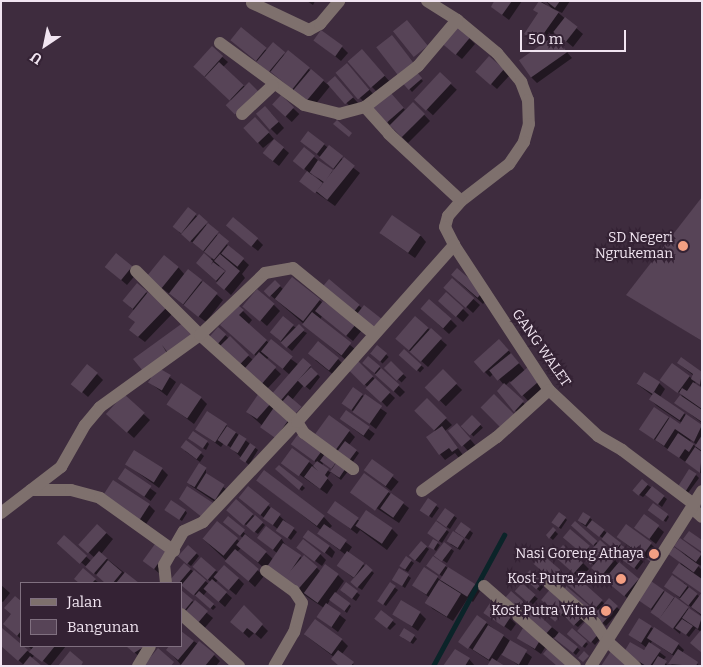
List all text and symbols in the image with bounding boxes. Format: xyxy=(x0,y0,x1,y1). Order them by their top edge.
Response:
north arrow xyxy=(20,20,70,70)
scale bar xyxy=(523,20,629,52)
text: 50 m xyxy=(528,30,563,48)
text: U xyxy=(27,48,45,68)
place label: SD Negeri Ngrukeman xyxy=(595,230,673,262)
marker: SD Negeri Ngrukeman xyxy=(677,240,689,252)
street label: GANG WALET xyxy=(508,306,574,390)
place label: Nasi Goreng Athaya xyxy=(515,546,644,562)
marker: Nasi Goreng Athaya xyxy=(648,548,660,560)
place label: Kost Putra Zaim xyxy=(507,571,611,587)
marker: Kost Putra Zaim xyxy=(615,573,627,585)
legend xyxy=(20,582,182,647)
text: Jalan xyxy=(67,593,102,611)
place label: Kost Putra Vitna xyxy=(491,603,596,619)
marker: Kost Putra Vitna xyxy=(600,605,612,617)
text: Bangunan xyxy=(67,618,139,636)

